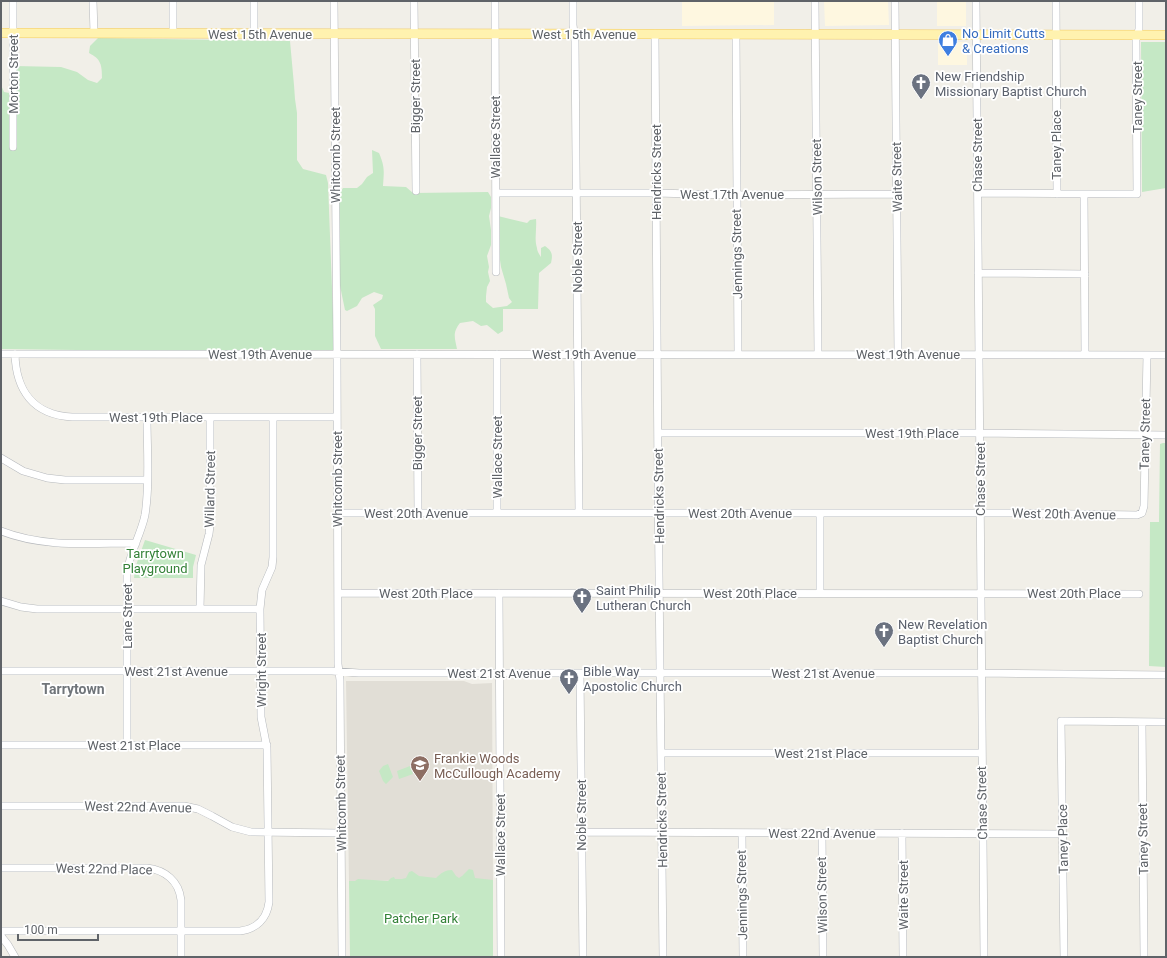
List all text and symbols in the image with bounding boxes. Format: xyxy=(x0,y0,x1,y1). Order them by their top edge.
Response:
place label: No Limit Cutts & Creations xyxy=(962,26,1045,56)
street label: West 15th Avenue xyxy=(208,27,312,42)
street label: West 15th Avenue xyxy=(532,27,636,42)
shop icon: No Limit Cutts & Creations xyxy=(937,29,959,57)
street label: Morton Street xyxy=(6,34,21,114)
street label: Bigger Street xyxy=(408,59,423,133)
street label: Taney Street xyxy=(1130,61,1145,133)
place label: New Friendship Missionary Baptist Church xyxy=(935,69,1087,99)
church icon: New Friendship Missionary Baptist Church xyxy=(910,72,932,100)
street label: Wallace Street xyxy=(488,95,503,179)
street label: Whitcomb Street xyxy=(328,107,343,203)
street label: Taney Place xyxy=(1049,110,1064,180)
street label: Chase Street xyxy=(970,118,985,192)
street label: Hendricks Street xyxy=(649,124,664,220)
street label: Wilson Street xyxy=(809,139,825,215)
street label: Waite Street xyxy=(889,142,905,212)
street label: West 17th Avenue xyxy=(680,187,784,202)
street label: Jennings Street xyxy=(729,209,745,299)
street label: Noble Street xyxy=(570,221,585,293)
street label: West 19th Avenue xyxy=(208,347,312,362)
street label: West 19th Avenue xyxy=(532,347,636,362)
street label: West 19th Avenue xyxy=(856,347,960,362)
street label: Bigger Street xyxy=(410,396,425,470)
street label: Taney Street xyxy=(1137,398,1153,470)
street label: West 19th Place xyxy=(109,410,203,425)
street label: Wallace Street xyxy=(490,415,505,499)
street label: West 19th Place xyxy=(865,426,959,441)
street label: Whitcomb Street xyxy=(330,431,345,527)
street label: Chase Street xyxy=(973,442,988,516)
street label: Hendricks Street xyxy=(651,448,667,544)
street label: Willard Street xyxy=(202,450,218,528)
street label: West 20th Avenue xyxy=(364,506,468,521)
street label: West 20th Avenue xyxy=(688,506,792,521)
street label: West 20th Avenue xyxy=(1012,506,1116,522)
park label: Tarrytown Playground xyxy=(122,546,188,576)
street label: Lane Street xyxy=(120,583,135,649)
place label: Saint Philip Lutheran Church xyxy=(596,583,691,613)
street label: West 20th Place xyxy=(379,586,473,601)
church icon: Saint Philip Lutheran Church xyxy=(571,586,593,614)
street label: West 20th Place xyxy=(703,586,797,601)
street label: West 20th Place xyxy=(1027,586,1121,601)
place label: New Revelation Baptist Church xyxy=(898,617,987,647)
church icon: New Revelation Baptist Church xyxy=(873,620,895,648)
street label: Wright Street xyxy=(254,632,269,708)
street label: West 21st Avenue xyxy=(124,664,228,679)
place label: Bible Way Apostolic Church xyxy=(583,664,682,694)
street label: West 21st Avenue xyxy=(447,666,551,681)
street label: West 21st Avenue xyxy=(771,666,875,681)
church icon: Bible Way Apostolic Church xyxy=(558,667,580,695)
district label: Tarrytown xyxy=(41,681,105,697)
street label: West 21st Place xyxy=(87,738,181,753)
street label: West 21st Place xyxy=(774,746,868,761)
place label: Frankie Woods McCullough Academy xyxy=(434,751,561,781)
school or university icon: Frankie Woods McCullough Academy xyxy=(409,754,431,782)
street label: Whitcomb Street xyxy=(333,755,349,851)
street label: Chase Street xyxy=(974,766,990,840)
street label: Hendricks Street xyxy=(654,772,670,868)
street label: Noble Street xyxy=(574,779,589,851)
street label: Wallace Street xyxy=(493,793,508,877)
street label: West 22nd Avenue xyxy=(84,799,192,815)
street label: Taney Street xyxy=(1135,803,1151,875)
street label: Taney Place xyxy=(1055,804,1071,874)
street label: West 22nd Avenue xyxy=(768,826,876,841)
street label: Jennings Street xyxy=(734,850,750,940)
street label: Wilson Street xyxy=(814,857,830,933)
street label: Waite Street xyxy=(896,860,911,930)
street label: West 22nd Place xyxy=(55,861,153,877)
park label: Patcher Park xyxy=(384,911,458,926)
scale bar xyxy=(18,916,98,942)
text: 100 m xyxy=(24,923,58,937)

